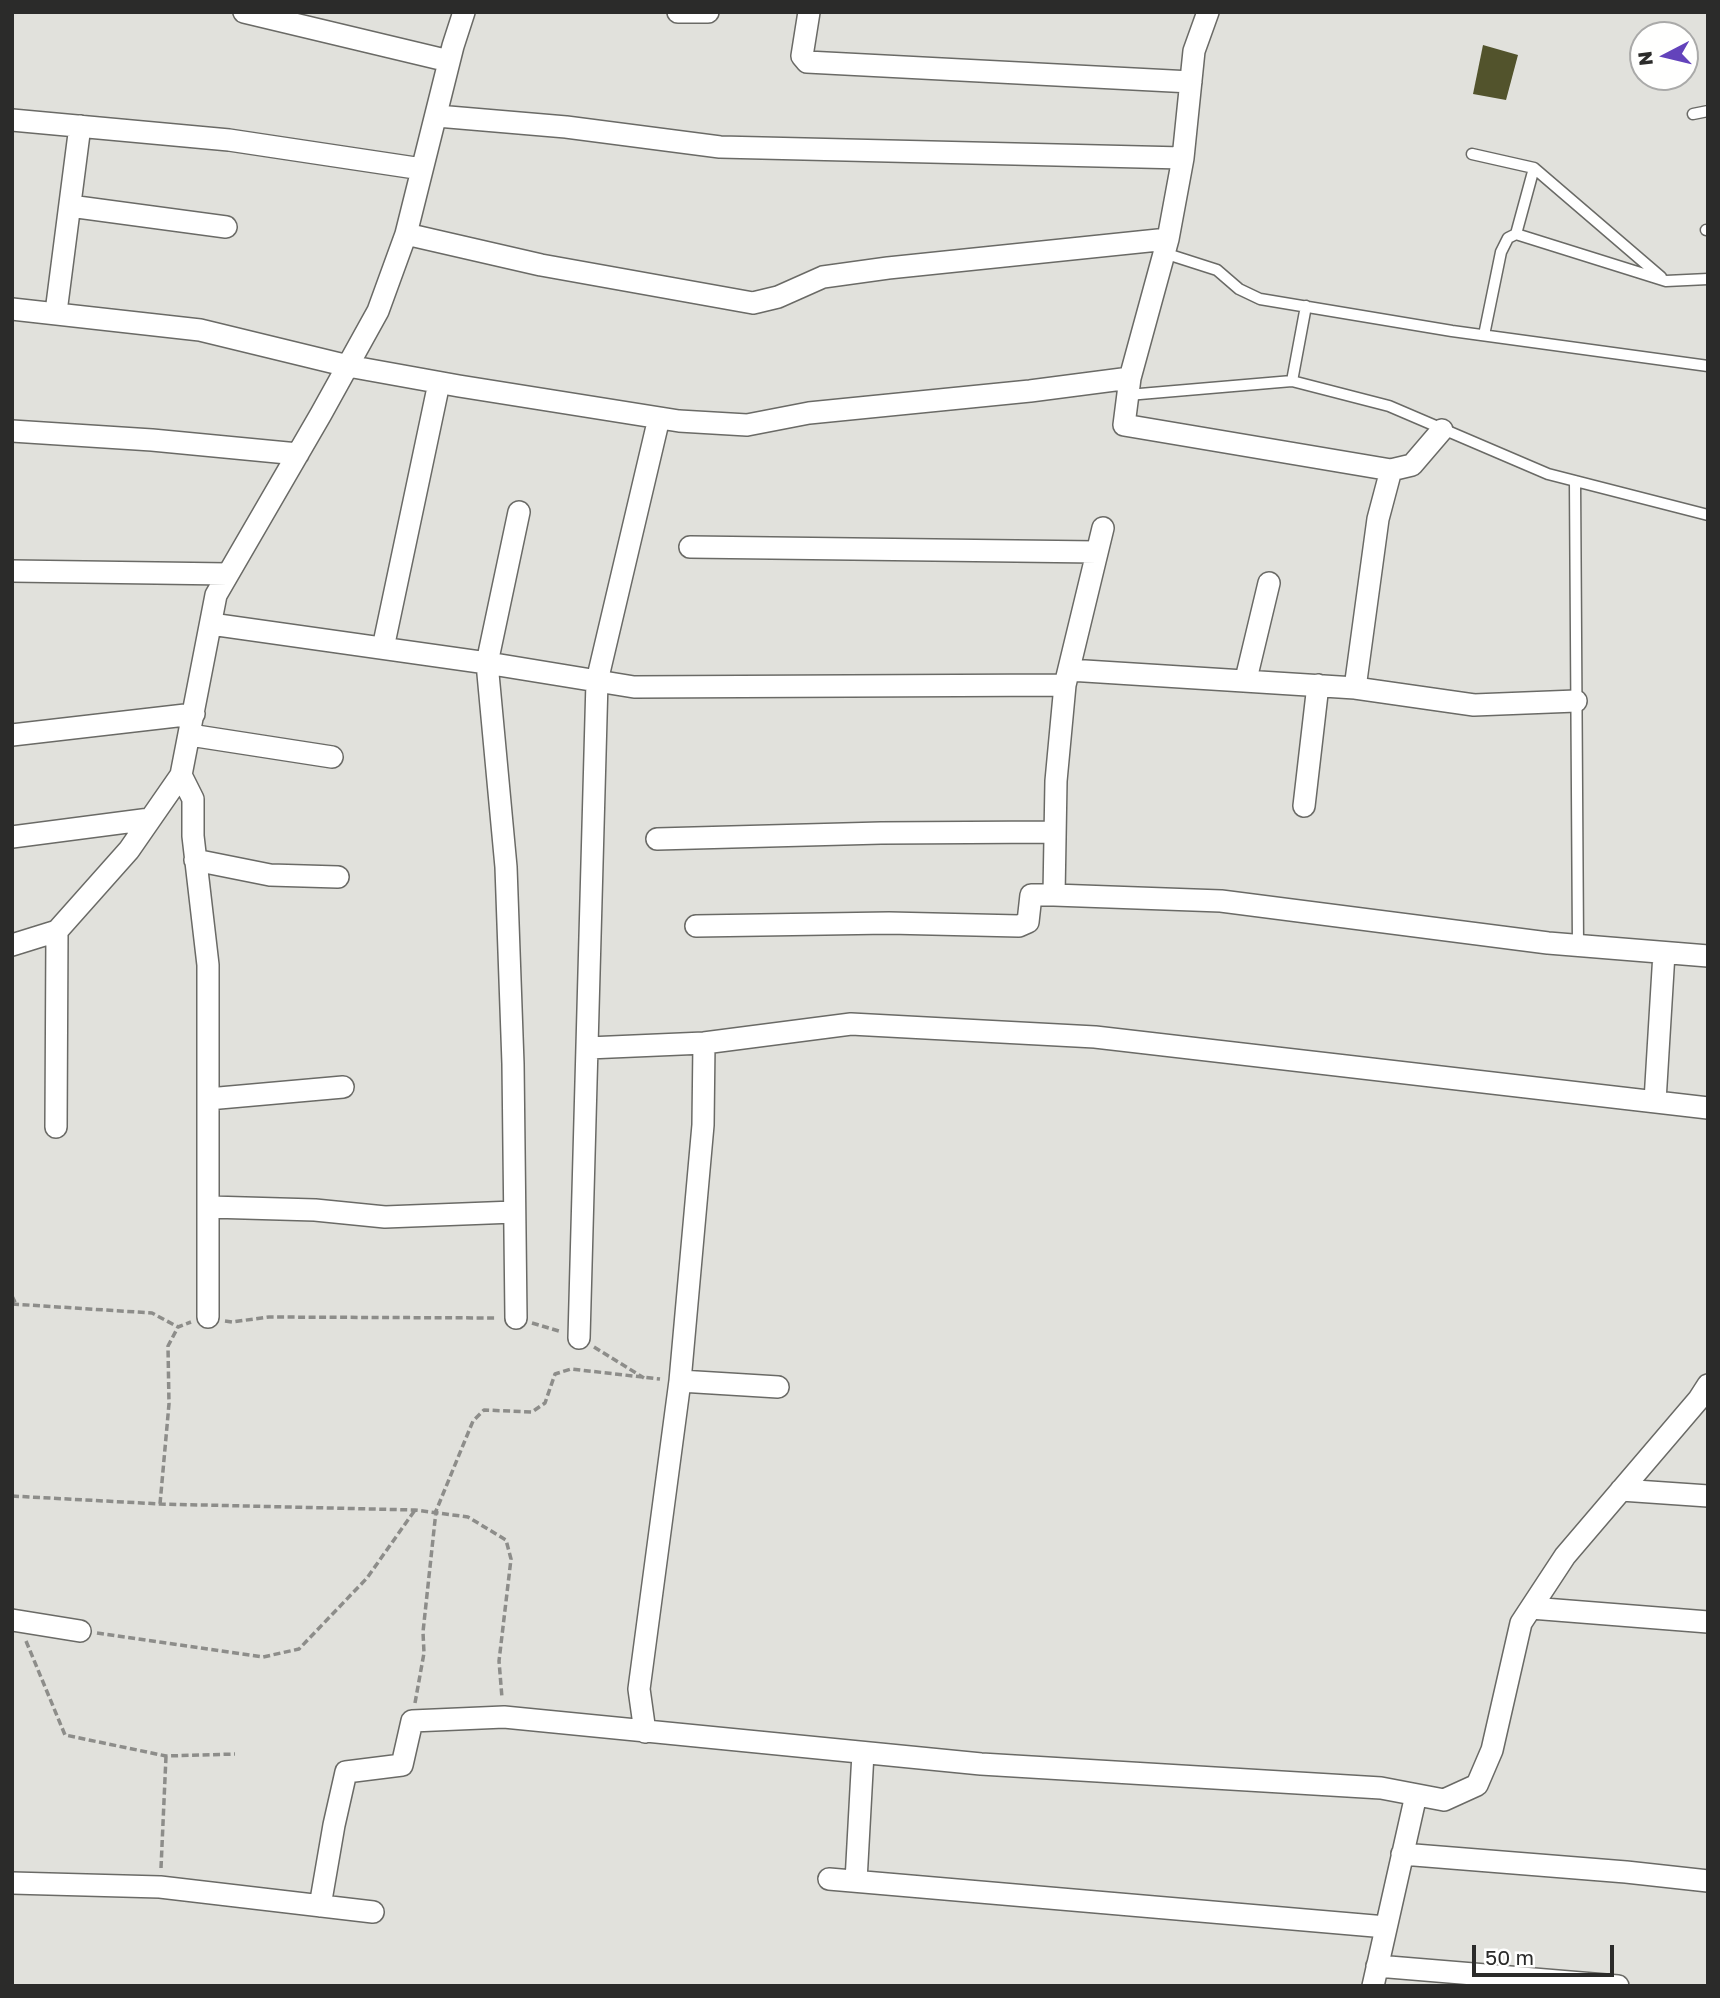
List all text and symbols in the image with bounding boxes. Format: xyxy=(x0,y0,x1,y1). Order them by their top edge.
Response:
north arrow xyxy=(1629,21,1699,91)
text: N xyxy=(1632,50,1657,67)
scale bar xyxy=(1475,1932,1617,1976)
text: 50 m xyxy=(1485,1944,1534,1970)

